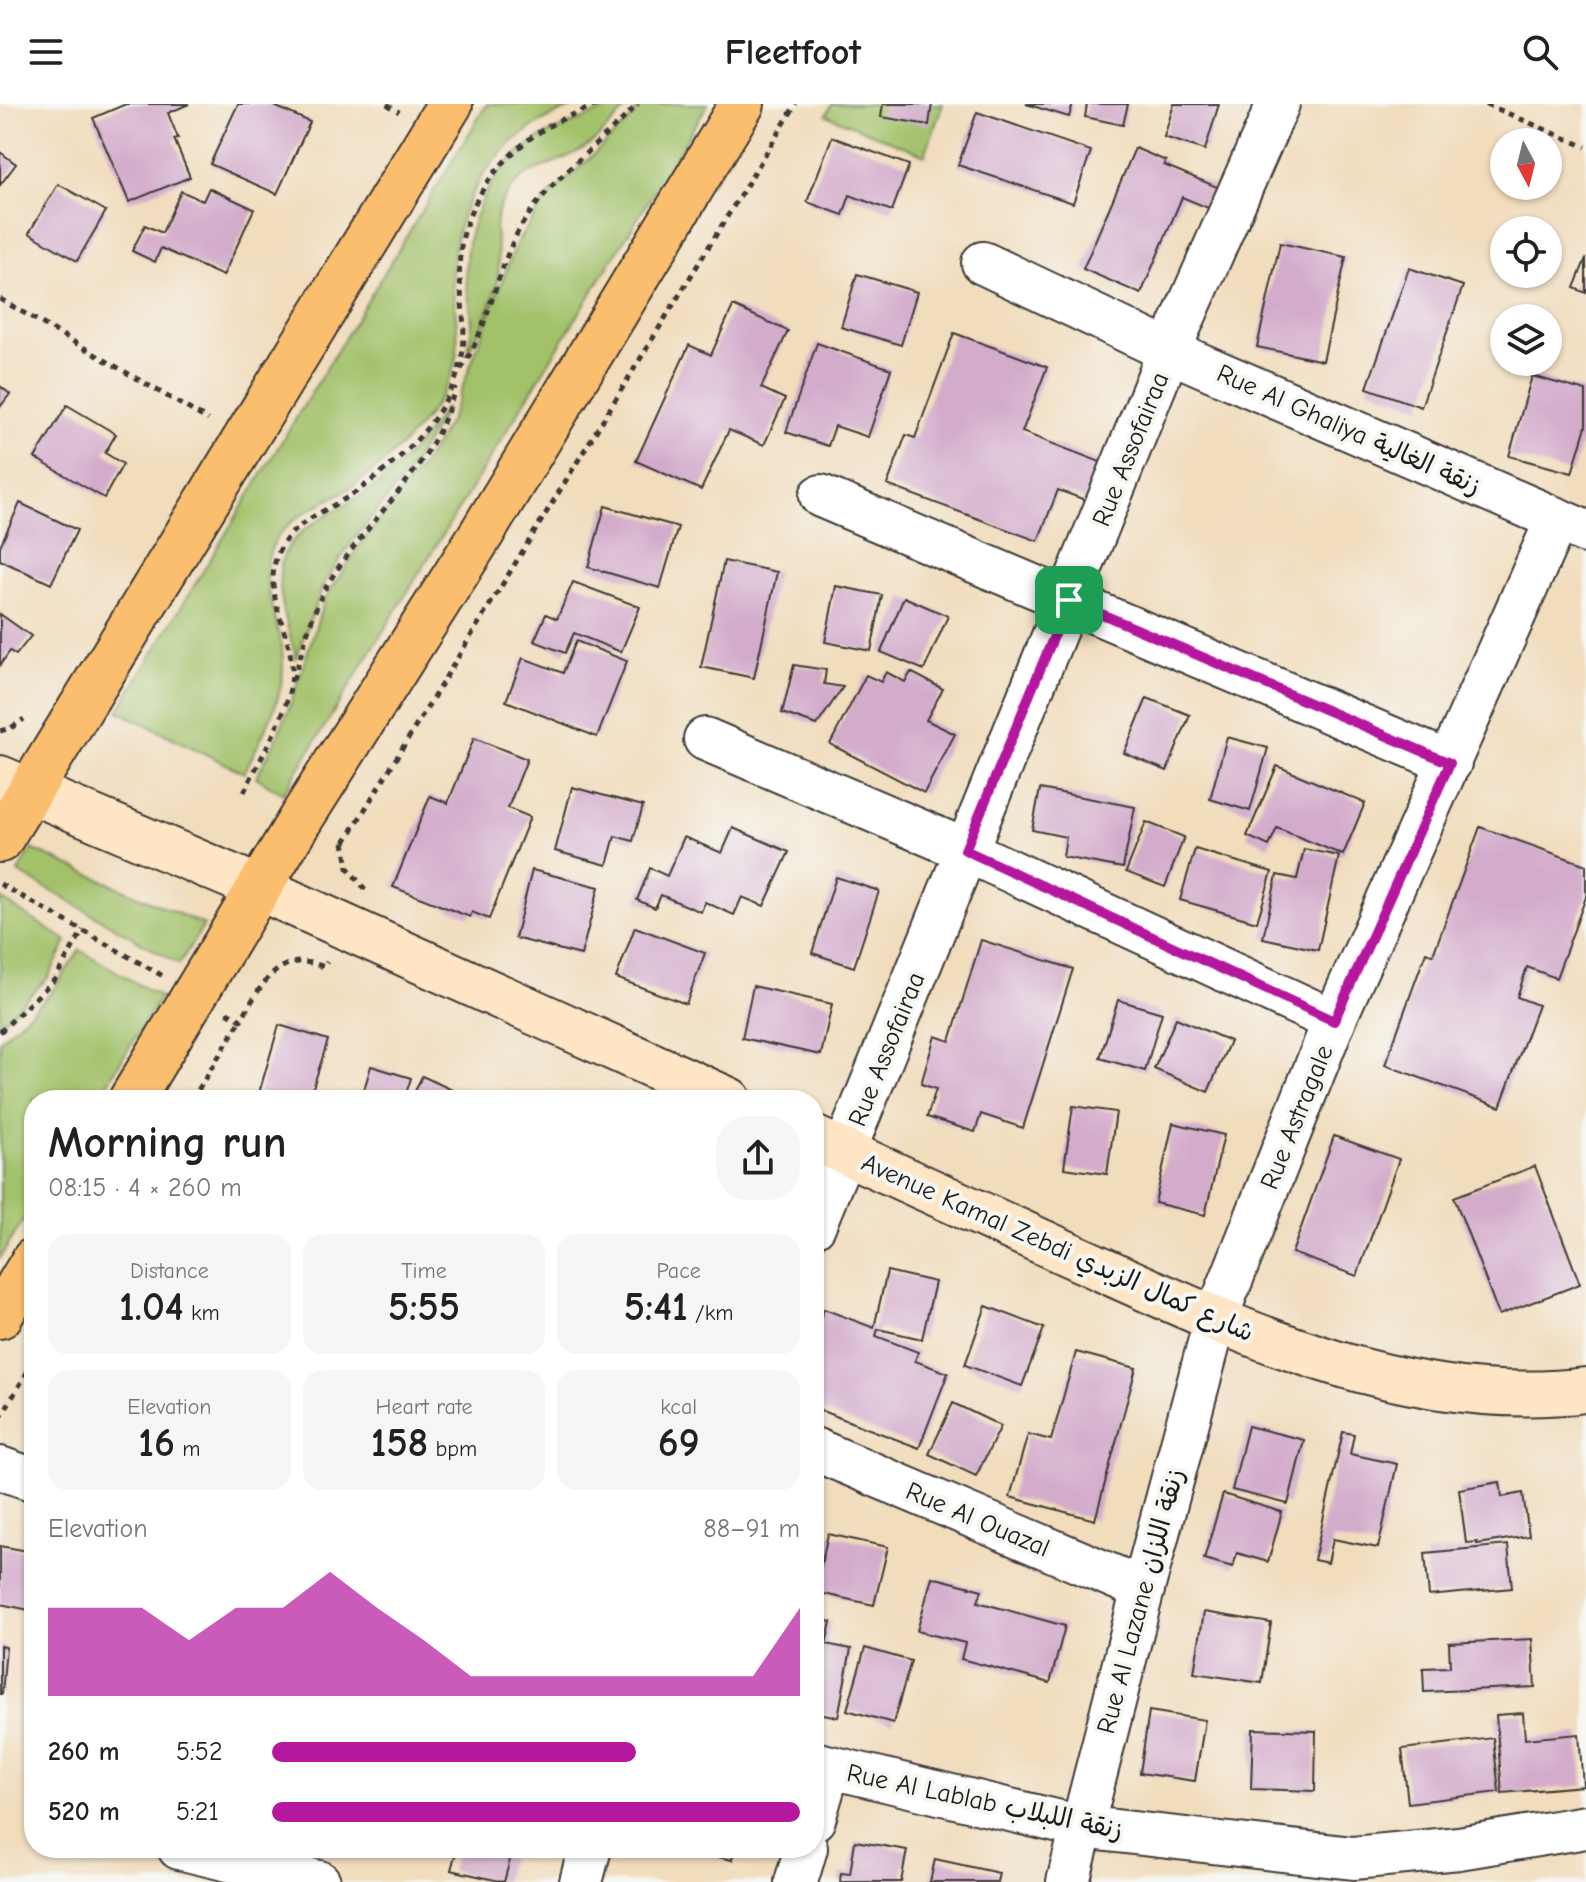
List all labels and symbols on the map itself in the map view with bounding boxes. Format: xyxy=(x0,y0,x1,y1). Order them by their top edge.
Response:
north arrow xyxy=(1490,128,1562,200)
street label: Rue Al Ghaliya زنقة الغالية xyxy=(1212,358,1485,502)
street label: Rue Assofairaa xyxy=(1086,368,1175,531)
pin xyxy=(1035,566,1103,634)
street label: Rue Assofairaa xyxy=(842,968,931,1131)
street label: Rue Astragale xyxy=(1254,1041,1339,1194)
street label: Avenue Kamal Zebdi شارع كمال الزبدي xyxy=(856,1148,1258,1351)
street label: Rue Al Lazane زنقة اللزان xyxy=(1091,1466,1191,1737)
street label: Rue Al Ouazal xyxy=(901,1476,1054,1564)
street label: Rue Al Lablab زنقة اللبلاب xyxy=(844,1758,1126,1846)

